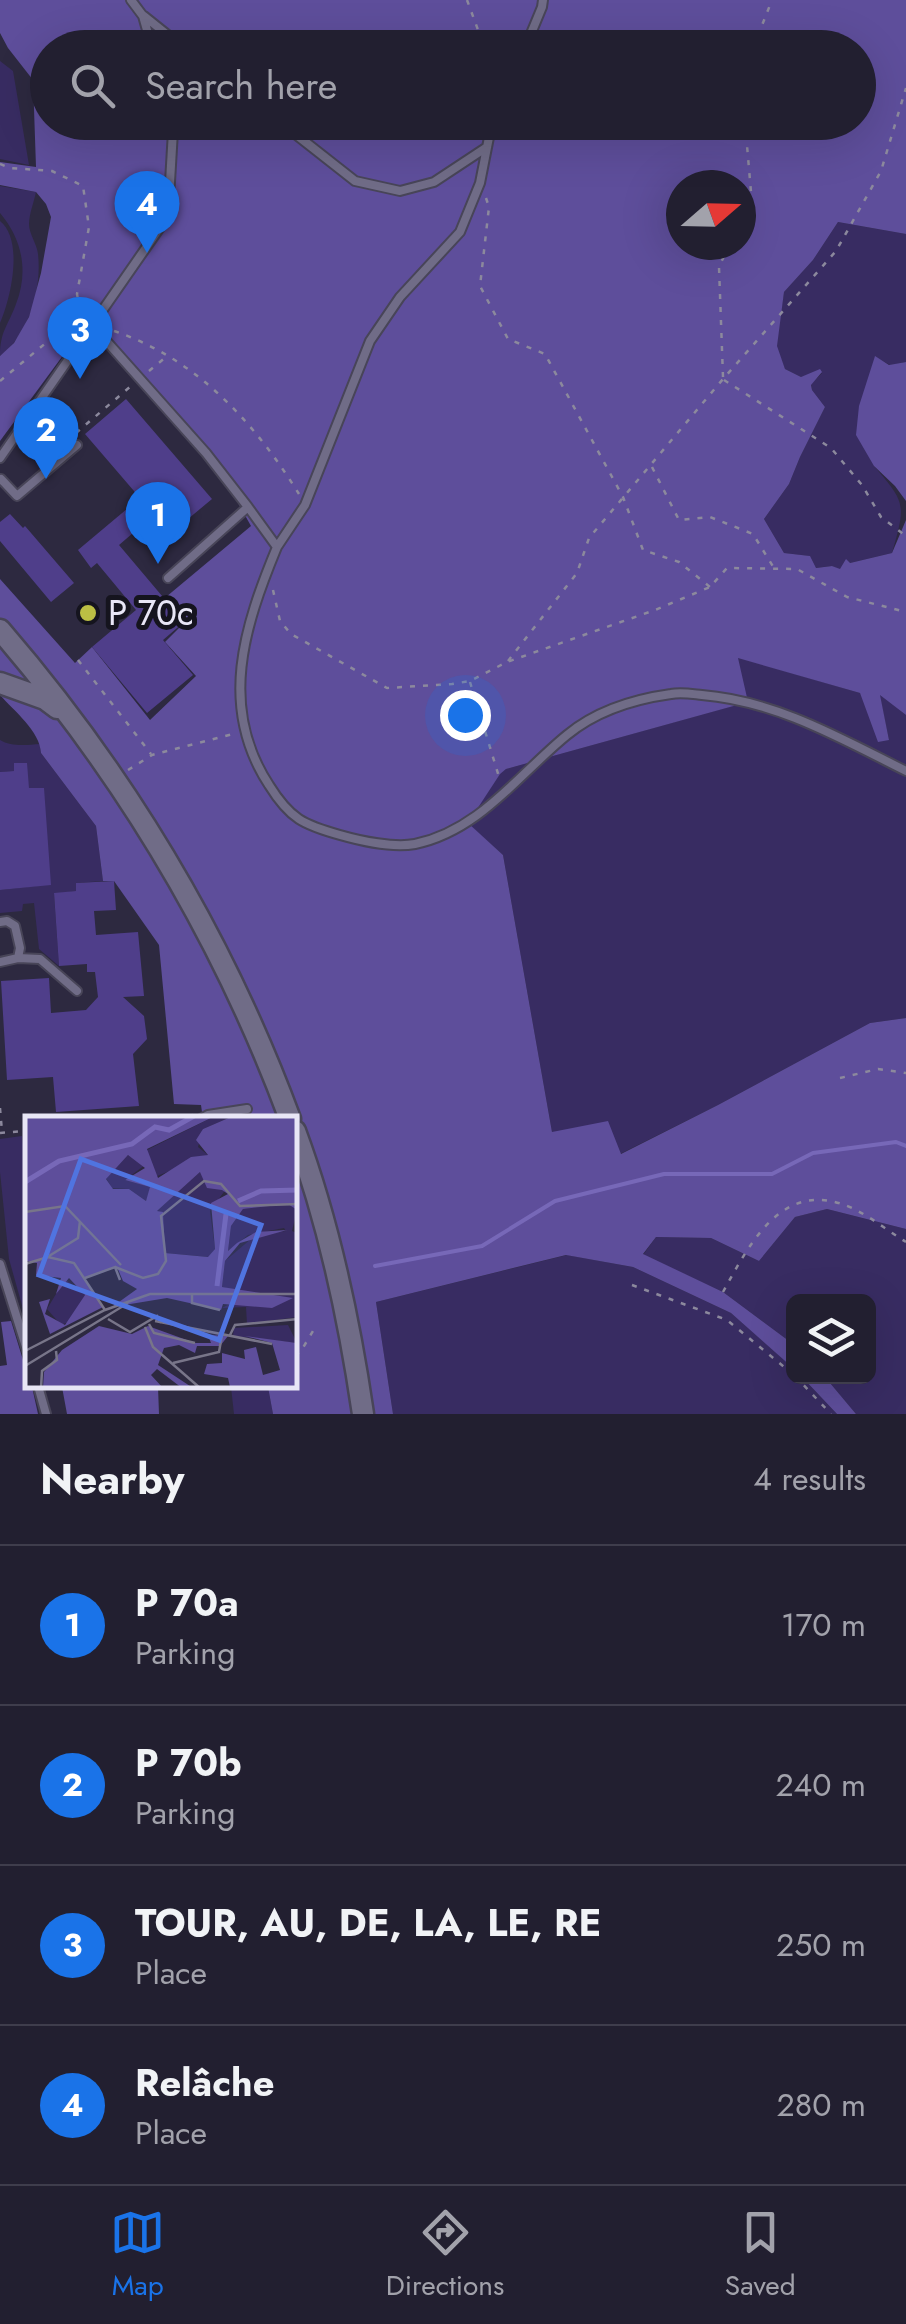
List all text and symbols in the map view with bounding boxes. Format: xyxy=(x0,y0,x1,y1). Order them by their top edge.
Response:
search box xyxy=(30,30,876,140)
icon: search xyxy=(65,58,120,113)
text: Search here xyxy=(145,58,337,113)
pin: 4 xyxy=(114,170,180,253)
north arrow xyxy=(666,170,756,260)
pin: 3 xyxy=(48,296,112,379)
pin: 2 xyxy=(13,396,78,479)
pin: 1 xyxy=(126,482,190,564)
place label: P 70c xyxy=(108,588,194,638)
marker: P 70c xyxy=(77,602,99,624)
your location xyxy=(440,690,491,741)
inset map xyxy=(25,1116,298,1389)
map controls xyxy=(786,1294,876,1384)
button: layers xyxy=(786,1294,876,1384)
text: Nearby xyxy=(40,1449,184,1510)
text: 4 results xyxy=(753,1456,866,1502)
text: P 70a xyxy=(135,1575,239,1630)
text: 1 xyxy=(64,1602,81,1648)
text: 170 m xyxy=(781,1602,866,1648)
text: Parking xyxy=(135,1630,235,1676)
text: P 70b xyxy=(135,1735,242,1790)
text: 2 xyxy=(62,1762,83,1808)
text: 240 m xyxy=(775,1762,866,1808)
text: Parking xyxy=(135,1790,235,1836)
text: TOUR, AU, DE, LA, LE, RE xyxy=(135,1895,602,1950)
text: 3 xyxy=(63,1922,82,1968)
text: 250 m xyxy=(776,1922,866,1968)
text: Place xyxy=(135,1950,207,1996)
text: Relâche xyxy=(135,2055,274,2110)
text: 4 xyxy=(61,2082,84,2128)
text: 280 m xyxy=(777,2082,866,2128)
text: Place xyxy=(135,2110,207,2156)
tab: Map xyxy=(110,2205,165,2306)
tab: Directions xyxy=(386,2205,504,2306)
tab: Saved xyxy=(725,2205,796,2306)

